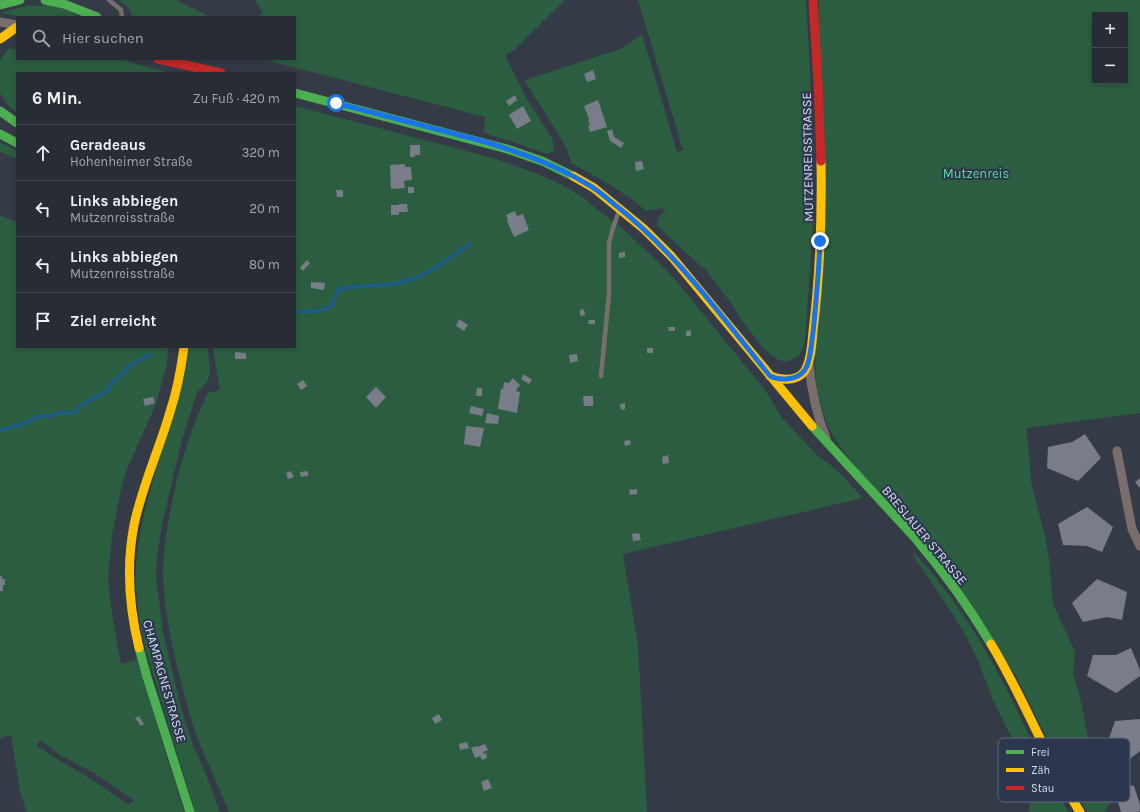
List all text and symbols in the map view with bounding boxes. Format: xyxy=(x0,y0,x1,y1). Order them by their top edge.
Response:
map controls xyxy=(1092,12,1128,84)
button: + xyxy=(1092,12,1128,48)
search box xyxy=(16,16,296,60)
icon: search xyxy=(30,27,52,49)
text: Hier suchen xyxy=(62,29,144,47)
button: − xyxy=(1092,48,1128,84)
text: 6 Min. xyxy=(32,88,81,108)
text: Zu Fuß · 420 m xyxy=(193,91,280,106)
street label: MUTZENREISSTRASSE xyxy=(799,92,816,222)
route start xyxy=(327,94,345,112)
text: Geradeaus xyxy=(70,136,146,154)
icon: ahead xyxy=(32,142,54,164)
text: 320 m xyxy=(242,145,280,160)
text: Hohenheimer Straße xyxy=(70,154,192,169)
park label: Mutzenreis xyxy=(943,166,1009,181)
text: Links abbiegen xyxy=(70,192,178,210)
icon: left xyxy=(32,198,54,220)
text: 20 m xyxy=(250,201,280,216)
text: Mutzenreisstraße xyxy=(70,210,175,225)
route end xyxy=(811,232,829,250)
text: Links abbiegen xyxy=(70,248,178,266)
icon: left xyxy=(32,254,54,276)
text: 80 m xyxy=(249,257,280,272)
text: Mutzenreisstraße xyxy=(70,266,175,281)
icon: arrive xyxy=(32,310,54,332)
text: Ziel erreicht xyxy=(70,312,156,330)
street label: BRESLAUER STRASSE xyxy=(879,483,970,588)
street label: CHAMPAGNESTRASSE xyxy=(140,618,189,744)
legend xyxy=(998,738,1130,802)
text: Frei xyxy=(1031,746,1050,759)
text: Zäh xyxy=(1031,764,1050,777)
text: Stau xyxy=(1031,782,1055,795)

